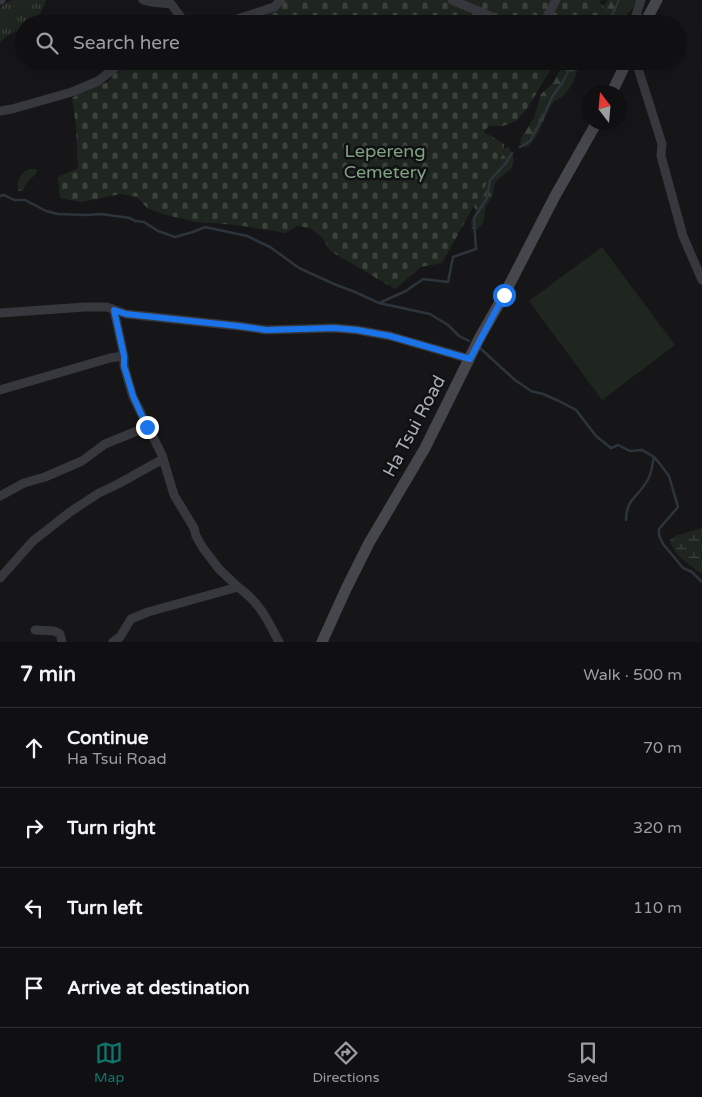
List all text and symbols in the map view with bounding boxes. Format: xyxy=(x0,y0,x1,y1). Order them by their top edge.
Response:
search box xyxy=(15,15,687,70)
icon: search xyxy=(33,29,61,57)
text: Search here xyxy=(73,32,180,54)
north arrow xyxy=(582,85,627,130)
park label: Lepereng Cemetery xyxy=(344,140,427,183)
route start xyxy=(493,284,516,307)
street label: Ha Tsui Road xyxy=(378,371,450,481)
route end xyxy=(136,416,159,439)
text: 7 min xyxy=(20,662,76,687)
text: Walk · 500 m xyxy=(583,665,682,685)
text: Continue xyxy=(67,727,149,749)
icon: ahead xyxy=(20,734,48,762)
text: 70 m xyxy=(643,738,682,758)
text: Ha Tsui Road xyxy=(67,749,167,769)
icon: right xyxy=(20,814,48,842)
text: Turn right xyxy=(67,817,155,839)
text: 320 m xyxy=(633,818,682,838)
icon: left xyxy=(20,894,48,922)
text: Turn left xyxy=(67,897,143,919)
text: 110 m xyxy=(633,898,682,918)
icon: arrive xyxy=(20,974,48,1002)
text: Arrive at destination xyxy=(67,977,250,999)
tab: Map xyxy=(94,1039,124,1086)
tab: Directions xyxy=(312,1039,379,1086)
tab: Saved xyxy=(567,1039,608,1086)

